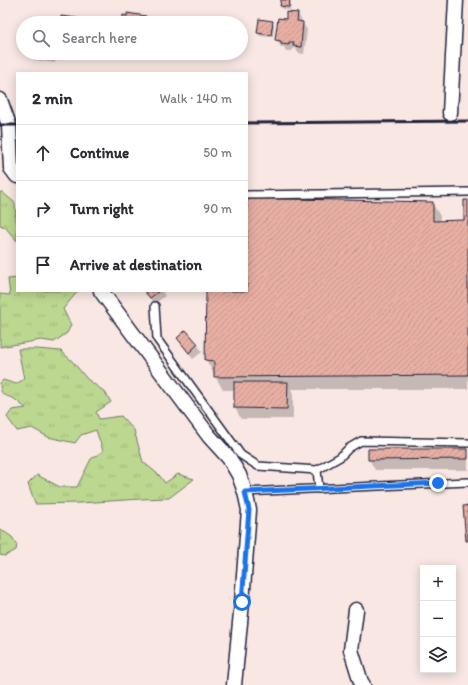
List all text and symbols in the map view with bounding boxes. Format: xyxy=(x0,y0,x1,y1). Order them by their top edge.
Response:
search box xyxy=(16,16,248,60)
icon: search xyxy=(30,27,52,49)
text: Search here xyxy=(62,29,137,47)
text: 2 min xyxy=(32,88,72,108)
text: Walk · 140 m xyxy=(160,91,232,106)
icon: ahead xyxy=(32,142,54,164)
text: Continue xyxy=(70,144,129,162)
text: 50 m xyxy=(203,145,232,160)
icon: right xyxy=(32,198,54,220)
text: Turn right xyxy=(70,200,134,218)
text: 90 m xyxy=(203,201,232,216)
icon: arrive xyxy=(32,254,54,276)
text: Arrive at destination xyxy=(70,256,202,274)
route end xyxy=(429,474,447,492)
map controls xyxy=(420,565,456,673)
button: + xyxy=(420,565,456,601)
route start xyxy=(233,593,251,611)
button: − xyxy=(420,601,456,637)
button: layers xyxy=(420,637,456,673)

